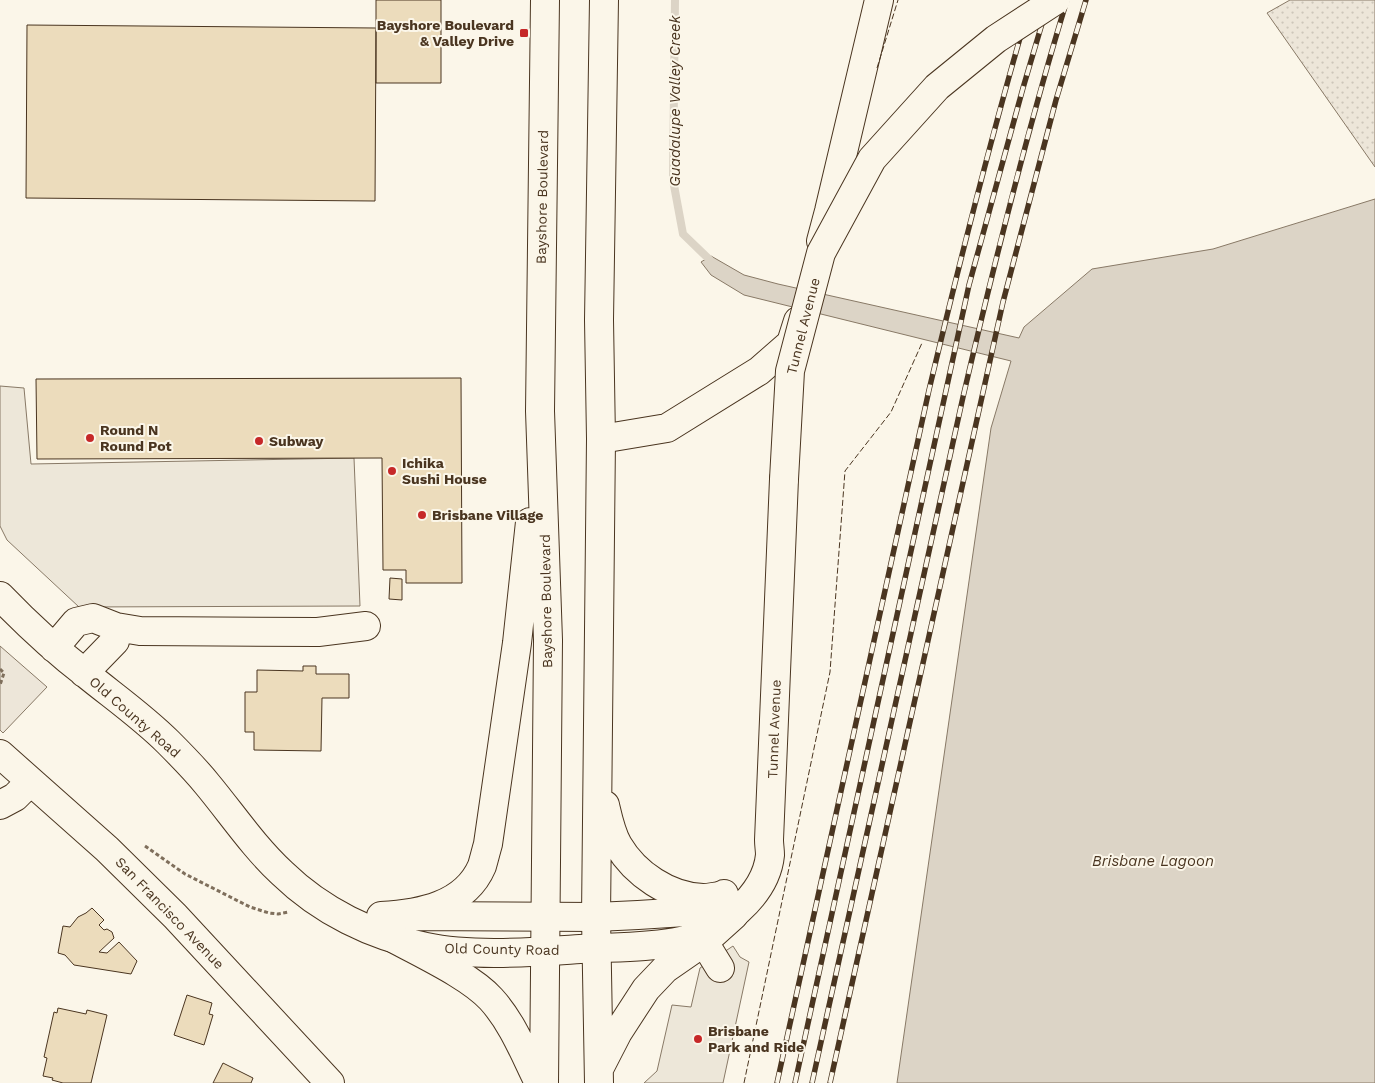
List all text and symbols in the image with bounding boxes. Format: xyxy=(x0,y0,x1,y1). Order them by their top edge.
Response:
water label: Guadalupe Valley Creek xyxy=(666,14,684,187)
place label: Bayshore Boulevard & Valley Drive xyxy=(377,17,514,49)
marker: Bayshore Boulevard & Valley Drive xyxy=(518,27,530,39)
street label: Bayshore Boulevard xyxy=(533,130,551,264)
street label: Tunnel Avenue xyxy=(783,276,823,376)
place label: Round N Round Pot xyxy=(100,422,172,454)
marker: Round N Round Pot xyxy=(84,432,96,444)
place label: Subway xyxy=(269,433,323,449)
marker: Subway xyxy=(253,435,265,447)
place label: Ichika Sushi House xyxy=(402,455,487,487)
marker: Ichika Sushi House xyxy=(386,465,398,477)
place label: Brisbane Village xyxy=(432,507,543,523)
marker: Brisbane Village xyxy=(416,509,428,521)
street label: Bayshore Boulevard xyxy=(537,534,555,668)
street label: Old County Road xyxy=(86,673,184,761)
street label: Tunnel Avenue xyxy=(764,679,784,779)
water label: Brisbane Lagoon xyxy=(1092,852,1214,870)
street label: San Francisco Avenue xyxy=(112,854,228,972)
street label: Old County Road xyxy=(444,940,560,958)
place label: Brisbane Park and Ride xyxy=(708,1023,804,1055)
marker: Brisbane Park and Ride xyxy=(692,1033,704,1045)

